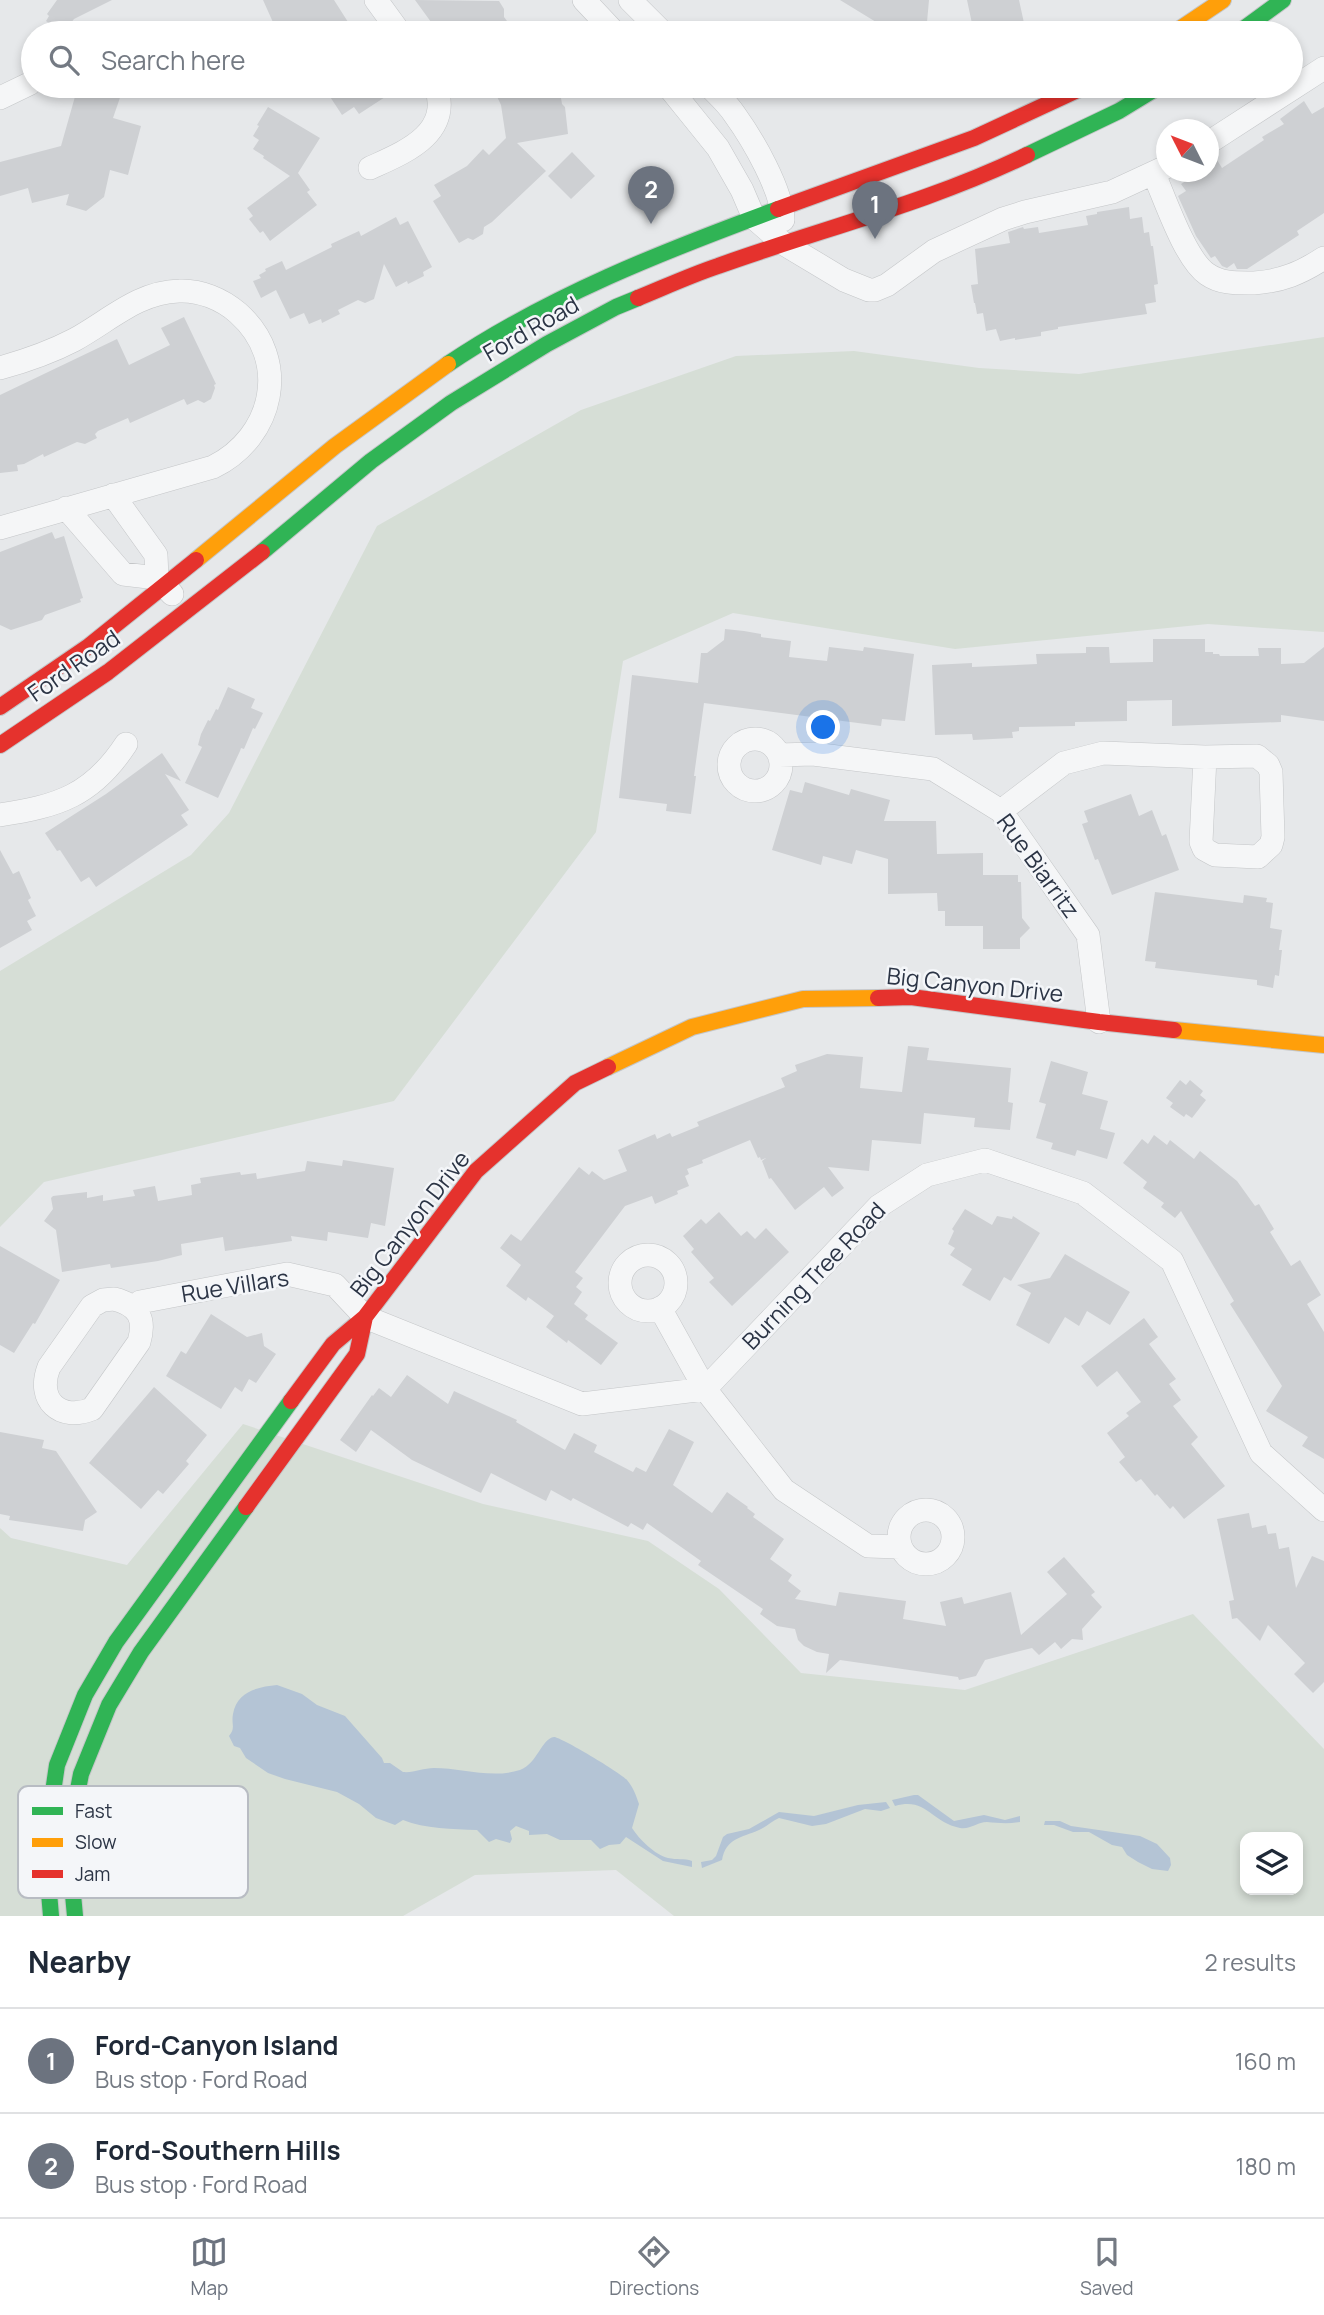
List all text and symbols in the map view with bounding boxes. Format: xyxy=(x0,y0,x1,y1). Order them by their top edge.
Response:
search box xyxy=(21,21,1303,98)
icon: search xyxy=(45,41,83,79)
text: Search here xyxy=(101,42,246,78)
north arrow xyxy=(1156,119,1219,182)
pin: 2 xyxy=(628,166,674,224)
pin: 1 xyxy=(852,181,898,239)
street label: Ford Road xyxy=(477,288,584,368)
street label: Ford Road xyxy=(21,622,126,709)
your location xyxy=(806,710,840,744)
street label: Rue Biarritz xyxy=(990,807,1088,924)
street label: Big Canyon Drive xyxy=(885,959,1065,1009)
street label: Big Canyon Drive xyxy=(342,1144,476,1303)
street label: Burning Tree Road xyxy=(735,1195,892,1356)
street label: Rue Villars xyxy=(179,1261,291,1309)
legend xyxy=(18,1786,248,1898)
text: Fast xyxy=(75,1798,112,1824)
text: Slow xyxy=(75,1829,117,1855)
map controls xyxy=(1240,1832,1303,1895)
button: layers xyxy=(1240,1832,1303,1895)
text: Jam xyxy=(75,1861,110,1887)
text: Nearby xyxy=(28,1941,131,1982)
text: 2 results xyxy=(1204,1946,1296,1978)
text: Ford-Canyon Island xyxy=(95,2027,339,2063)
text: 1 xyxy=(46,2045,56,2077)
text: 160 m xyxy=(1235,2045,1296,2077)
text: Bus stop · Ford Road xyxy=(95,2063,308,2095)
text: Ford-Southern Hills xyxy=(95,2132,341,2168)
text: 2 xyxy=(44,2150,58,2182)
text: 180 m xyxy=(1236,2150,1296,2182)
text: Bus stop · Ford Road xyxy=(95,2168,308,2200)
tab: Map xyxy=(190,2233,228,2301)
tab: Directions xyxy=(609,2233,699,2301)
tab: Saved xyxy=(1080,2233,1134,2301)

